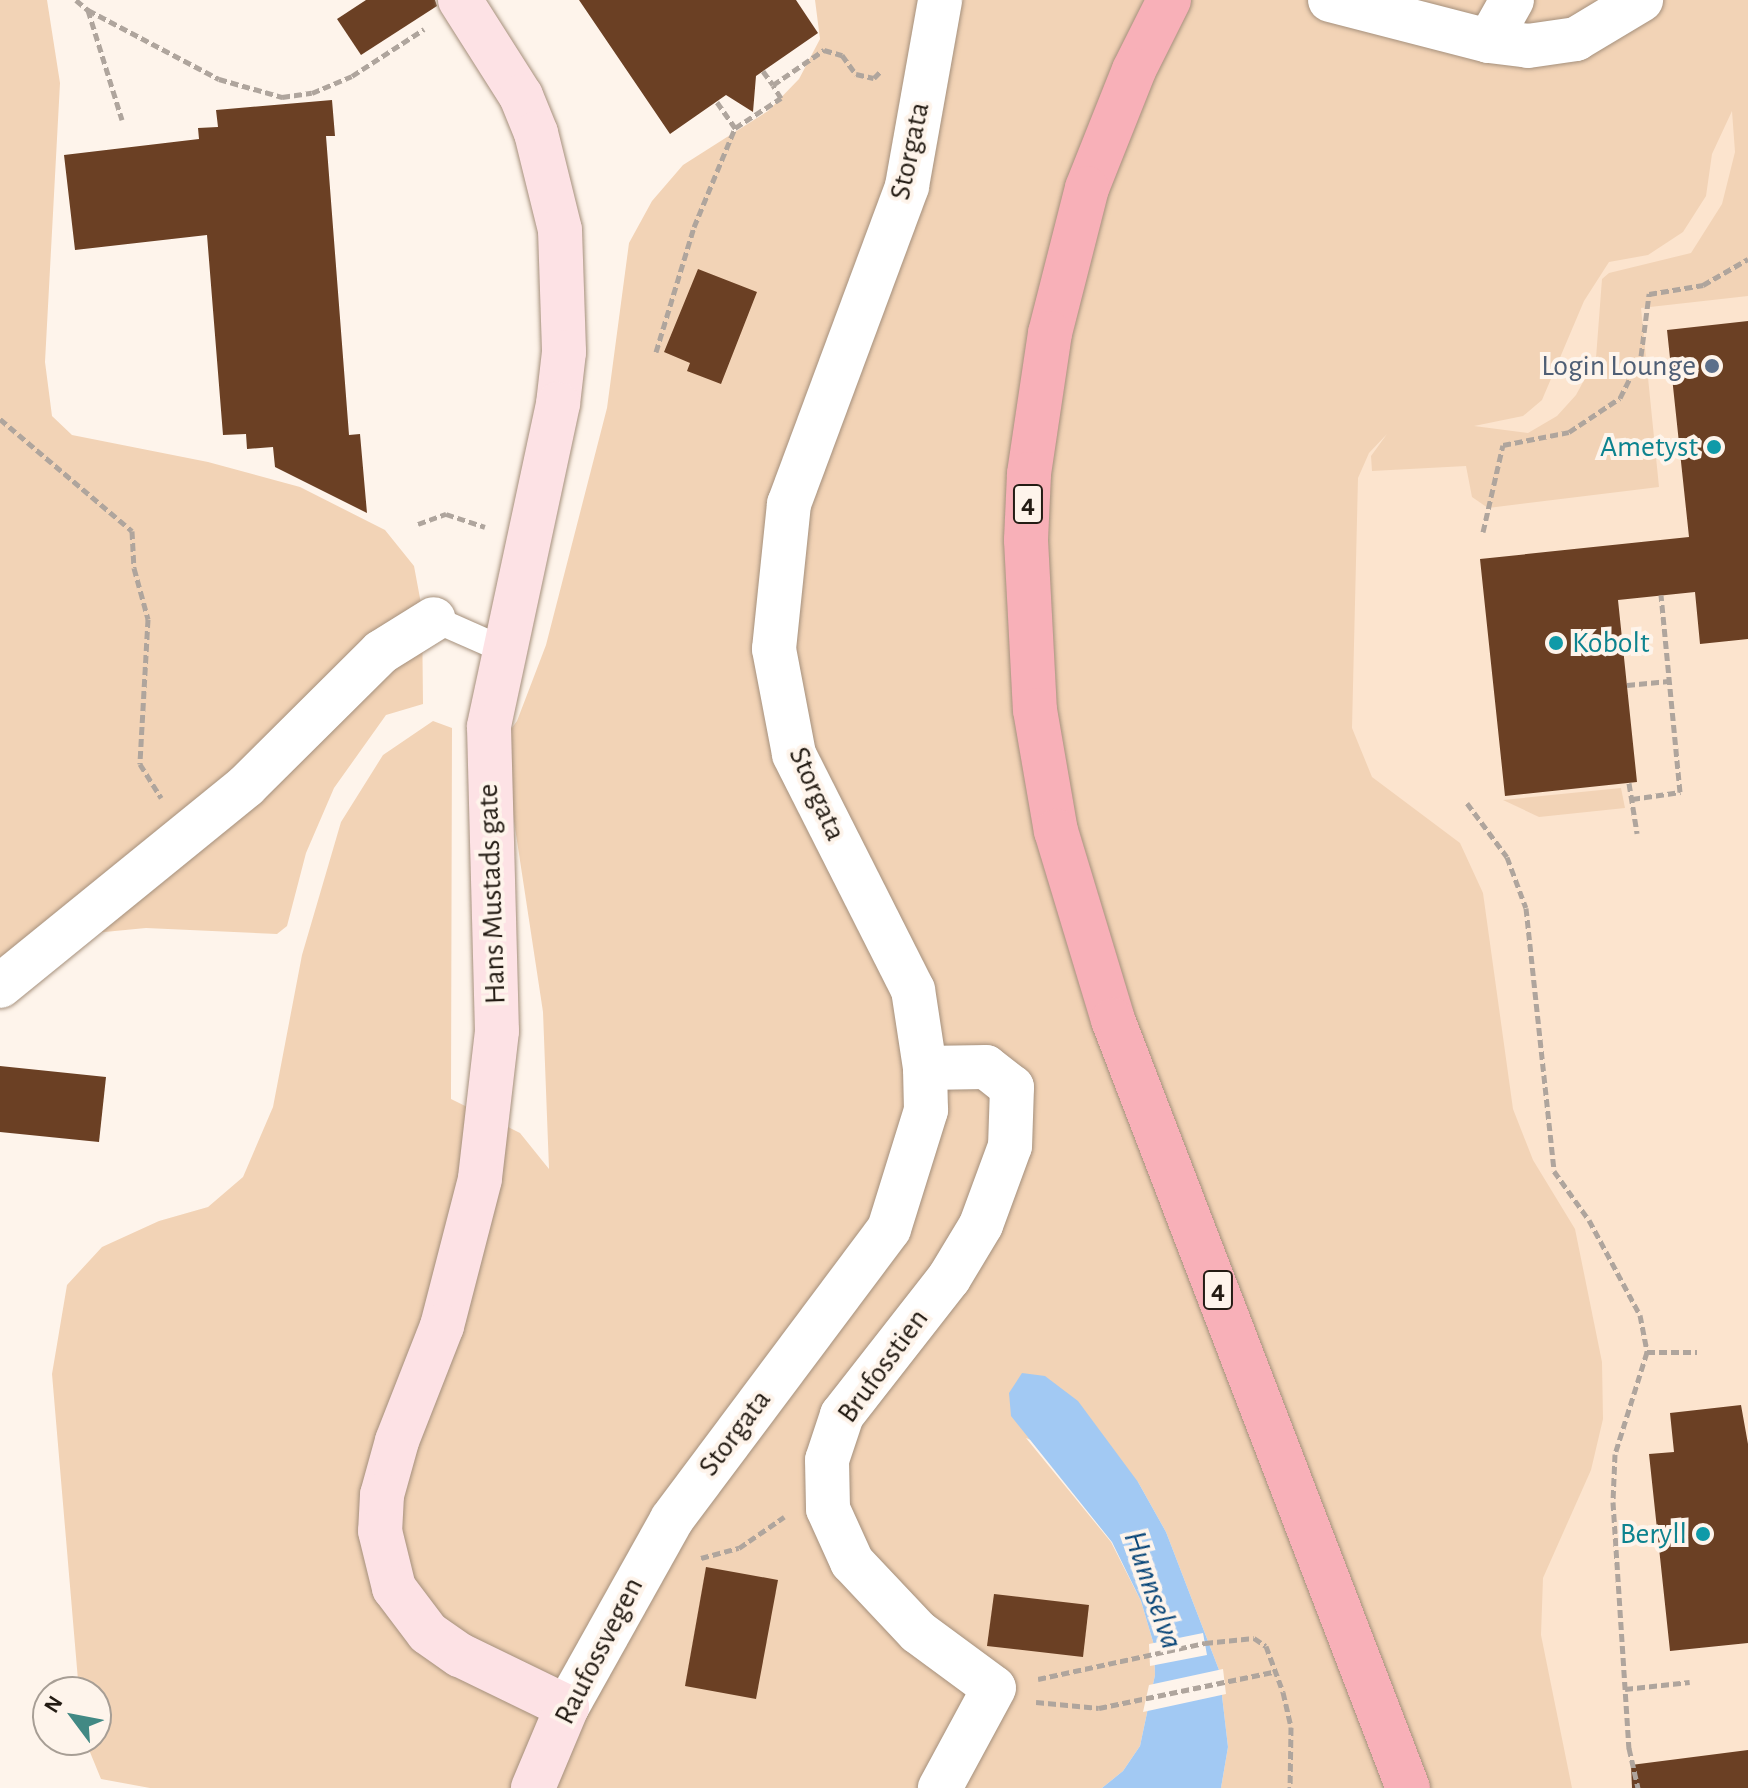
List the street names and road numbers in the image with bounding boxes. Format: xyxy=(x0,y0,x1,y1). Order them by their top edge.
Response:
street label: Storgata xyxy=(882,99,938,203)
road number: 4 xyxy=(1012,480,1044,528)
street label: Storgata xyxy=(780,741,854,847)
street label: Hans Mustads gate xyxy=(470,783,514,1005)
road number: 4 xyxy=(1202,1266,1234,1314)
street label: Brufosstien xyxy=(830,1302,936,1430)
street label: Storgata xyxy=(691,1383,779,1483)
street label: Raufossvegen xyxy=(547,1571,651,1731)

